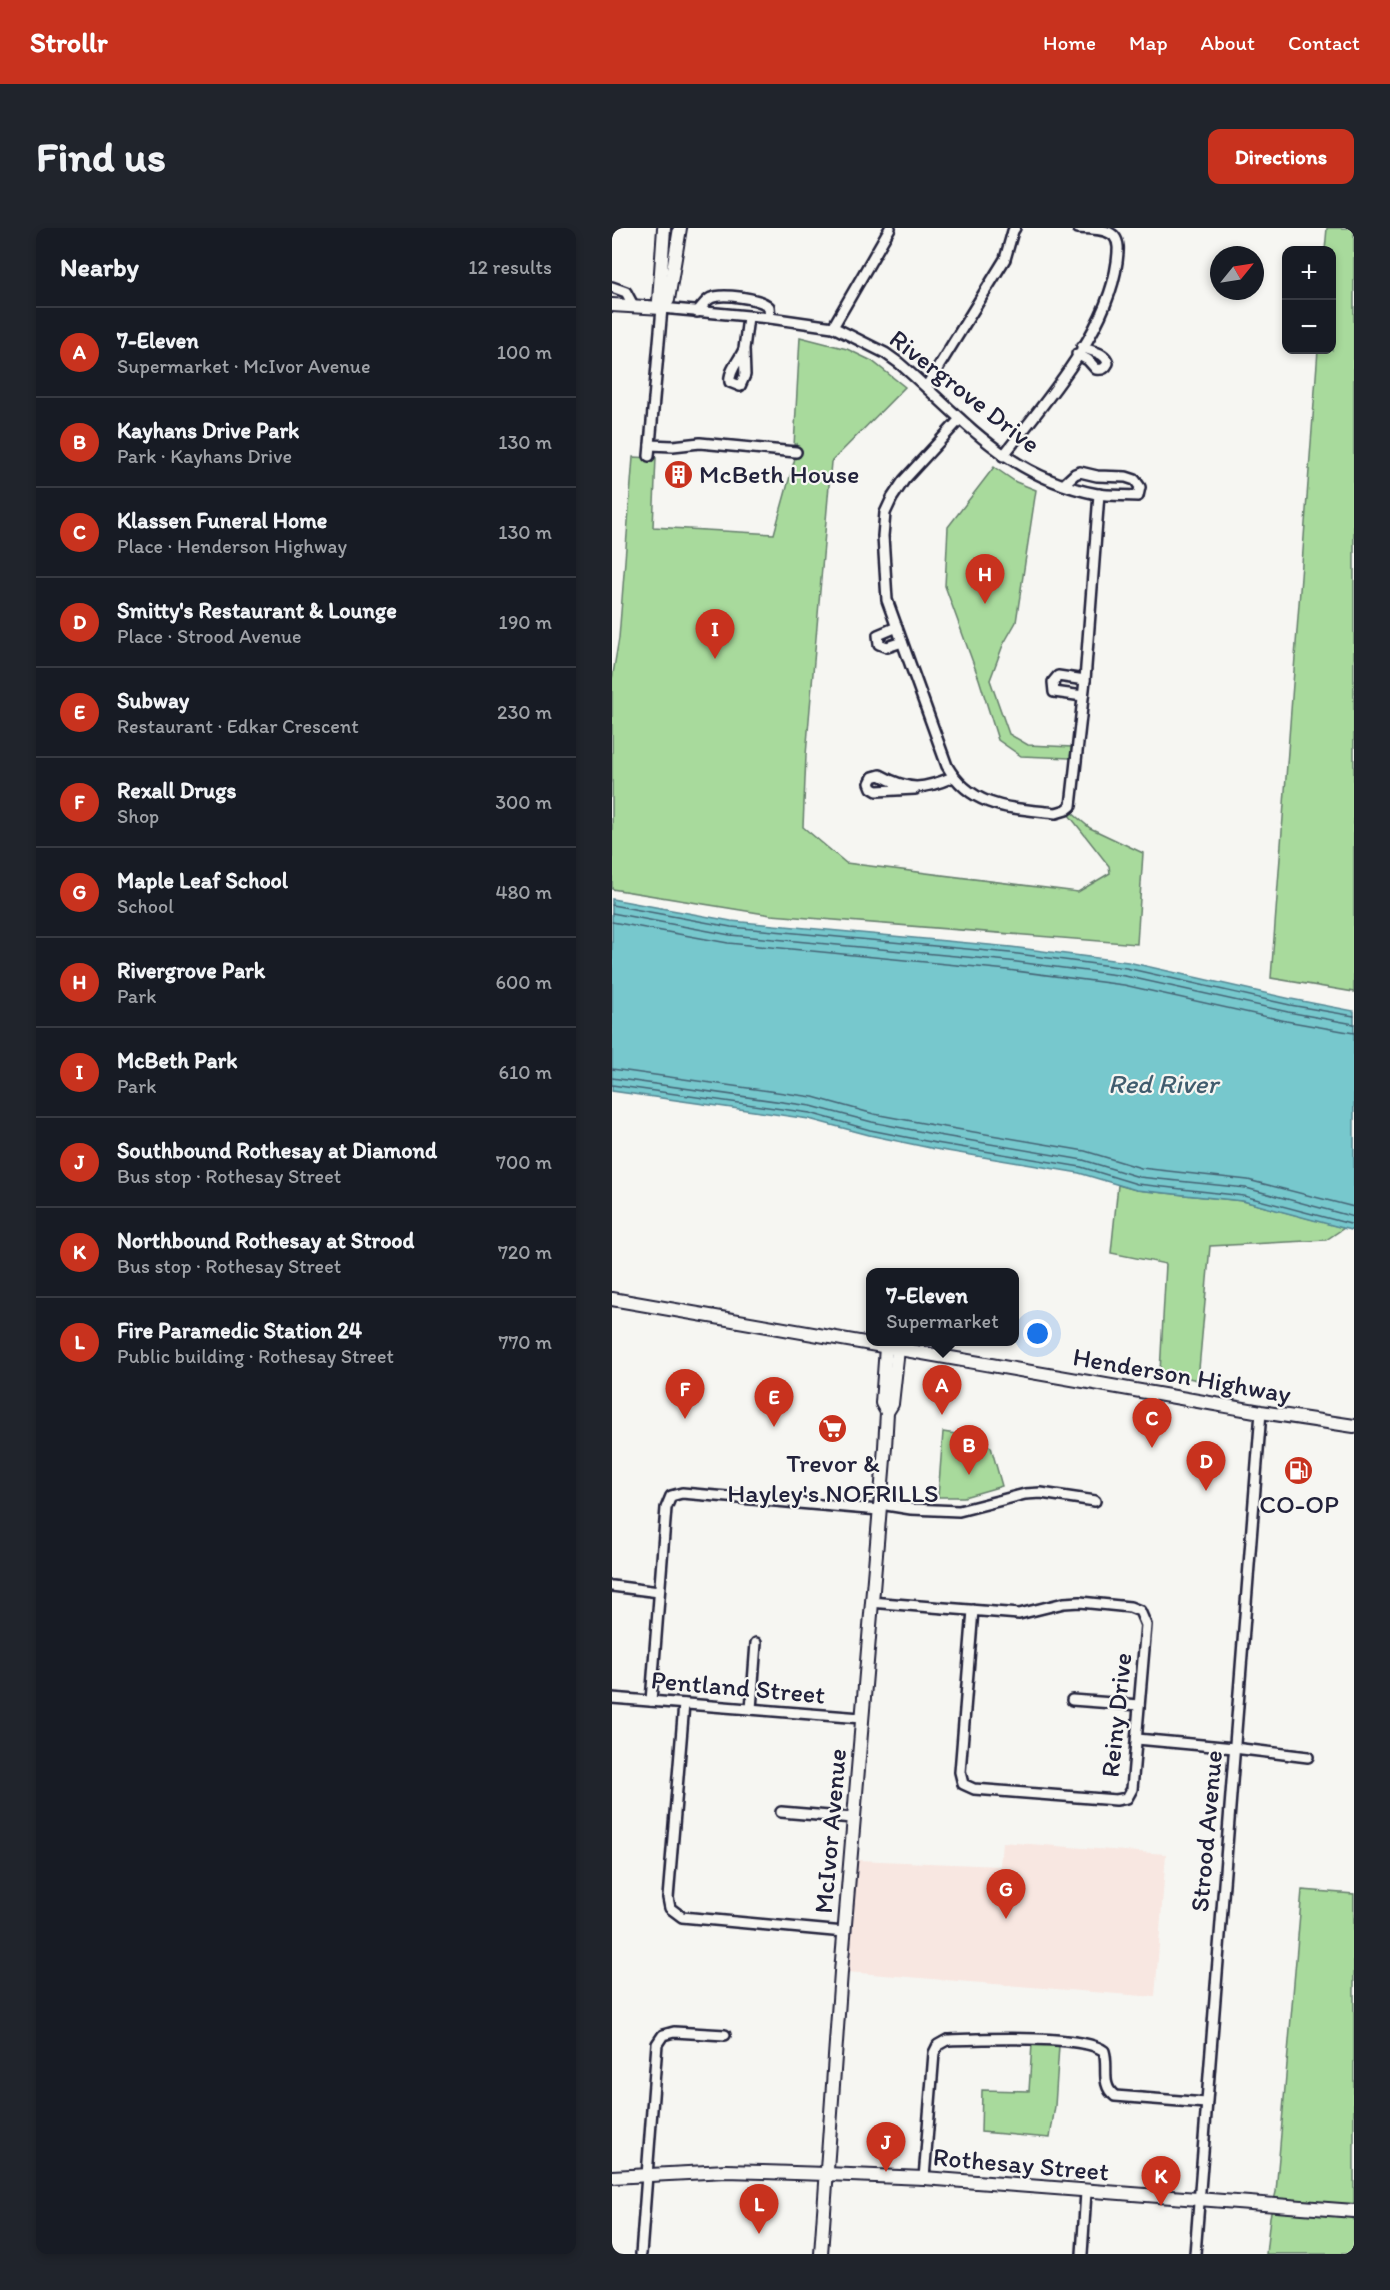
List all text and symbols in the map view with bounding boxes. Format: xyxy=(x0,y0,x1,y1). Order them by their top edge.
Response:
text: Strollr xyxy=(30,25,108,59)
text: Home xyxy=(1043,30,1096,55)
text: Map xyxy=(1129,30,1168,55)
text: About xyxy=(1201,30,1255,55)
text: Contact xyxy=(1288,30,1360,55)
button: Directions xyxy=(1208,129,1354,184)
text: Find us xyxy=(36,131,166,182)
north arrow xyxy=(1210,246,1264,300)
map controls xyxy=(1282,246,1336,354)
button: + xyxy=(1282,246,1336,300)
text: Nearby xyxy=(60,251,139,283)
text: 12 results xyxy=(468,255,552,279)
button: − xyxy=(1282,300,1336,354)
street label: Rivergrove Drive xyxy=(883,322,1047,460)
text: 7-Eleven xyxy=(117,327,199,354)
text: A xyxy=(73,340,86,364)
text: 100 m xyxy=(497,340,552,364)
text: Supermarket · McIvor Avenue xyxy=(117,354,371,378)
text: Kayhans Drive Park xyxy=(117,417,299,444)
text: B xyxy=(73,430,86,454)
text: 130 m xyxy=(498,430,552,454)
text: Park · Kayhans Drive xyxy=(117,444,292,468)
building icon: McBeth House xyxy=(662,458,694,490)
place label: McBeth House xyxy=(699,458,860,490)
text: Klassen Funeral Home xyxy=(117,507,327,534)
text: C xyxy=(73,520,86,544)
text: 130 m xyxy=(498,520,552,544)
text: Place · Henderson Highway xyxy=(117,534,347,558)
pin: H xyxy=(966,554,1004,604)
text: Smitty's Restaurant & Lounge xyxy=(117,597,397,624)
text: D xyxy=(73,610,86,634)
text: 190 m xyxy=(499,610,552,634)
pin: I xyxy=(696,610,734,659)
text: Place · Strood Avenue xyxy=(117,624,302,648)
text: Subway xyxy=(117,687,189,714)
text: E xyxy=(74,700,85,724)
text: 230 m xyxy=(497,700,552,724)
text: Restaurant · Edkar Crescent xyxy=(117,714,359,738)
text: Rexall Drugs xyxy=(117,777,236,804)
text: F xyxy=(74,790,85,814)
text: 300 m xyxy=(495,790,552,814)
text: Shop xyxy=(117,804,159,828)
text: Maple Leaf School xyxy=(117,867,288,894)
text: G xyxy=(73,880,86,904)
text: 480 m xyxy=(495,880,552,904)
text: School xyxy=(117,894,174,918)
text: Rivergrove Park xyxy=(117,957,265,984)
text: H xyxy=(73,970,86,994)
text: 600 m xyxy=(495,970,552,994)
text: Park xyxy=(117,984,156,1008)
text: McBeth Park xyxy=(117,1047,238,1074)
text: I xyxy=(76,1060,83,1084)
text: 610 m xyxy=(499,1060,552,1084)
water label: Red River xyxy=(1108,1067,1221,1100)
text: Park xyxy=(117,1074,156,1098)
text: Southbound Rothesay at Diamond xyxy=(117,1137,437,1164)
text: J xyxy=(75,1150,84,1174)
text: 700 m xyxy=(496,1150,552,1174)
text: Bus stop · Rothesay Street xyxy=(117,1164,341,1188)
text: Northbound Rothesay at Strood xyxy=(117,1227,414,1254)
text: K xyxy=(73,1240,86,1264)
text: 720 m xyxy=(498,1240,552,1264)
text: Bus stop · Rothesay Street xyxy=(117,1254,341,1278)
popup xyxy=(866,1268,1019,1346)
text: 7-Eleven xyxy=(886,1282,968,1309)
text: Supermarket xyxy=(886,1309,999,1333)
text: Fire Paramedic Station 24 xyxy=(117,1317,362,1344)
your location xyxy=(1023,1319,1052,1348)
text: L xyxy=(74,1330,85,1354)
text: 770 m xyxy=(499,1330,552,1354)
street label: Henderson Highway xyxy=(1070,1340,1294,1410)
text: Public building · Rothesay Street xyxy=(117,1344,394,1368)
pin: A xyxy=(922,1366,962,1415)
pin: F xyxy=(666,1370,704,1419)
pin: E xyxy=(754,1378,794,1427)
pin: C xyxy=(1132,1398,1172,1448)
supermarket icon: Trevor & Hayley's NOFRILLS xyxy=(817,1413,849,1445)
pin: B xyxy=(950,1426,988,1475)
pin: D xyxy=(1186,1442,1226,1491)
place label: Trevor & Hayley's NOFRILLS xyxy=(727,1447,939,1509)
fuel station icon: CO-OP xyxy=(1283,1454,1315,1486)
place label: CO-OP xyxy=(1259,1488,1339,1520)
street label: Reiny Drive xyxy=(1094,1651,1138,1779)
street label: Pentland Street xyxy=(650,1663,827,1711)
street label: McIvor Avenue xyxy=(807,1747,853,1915)
street label: Strood Avenue xyxy=(1183,1749,1229,1913)
pin: G xyxy=(986,1870,1026,1919)
pin: J xyxy=(866,2122,906,2172)
street label: Rothesay Street xyxy=(932,2140,1111,2188)
pin: K xyxy=(1142,2156,1180,2206)
pin: L xyxy=(740,2184,778,2234)

